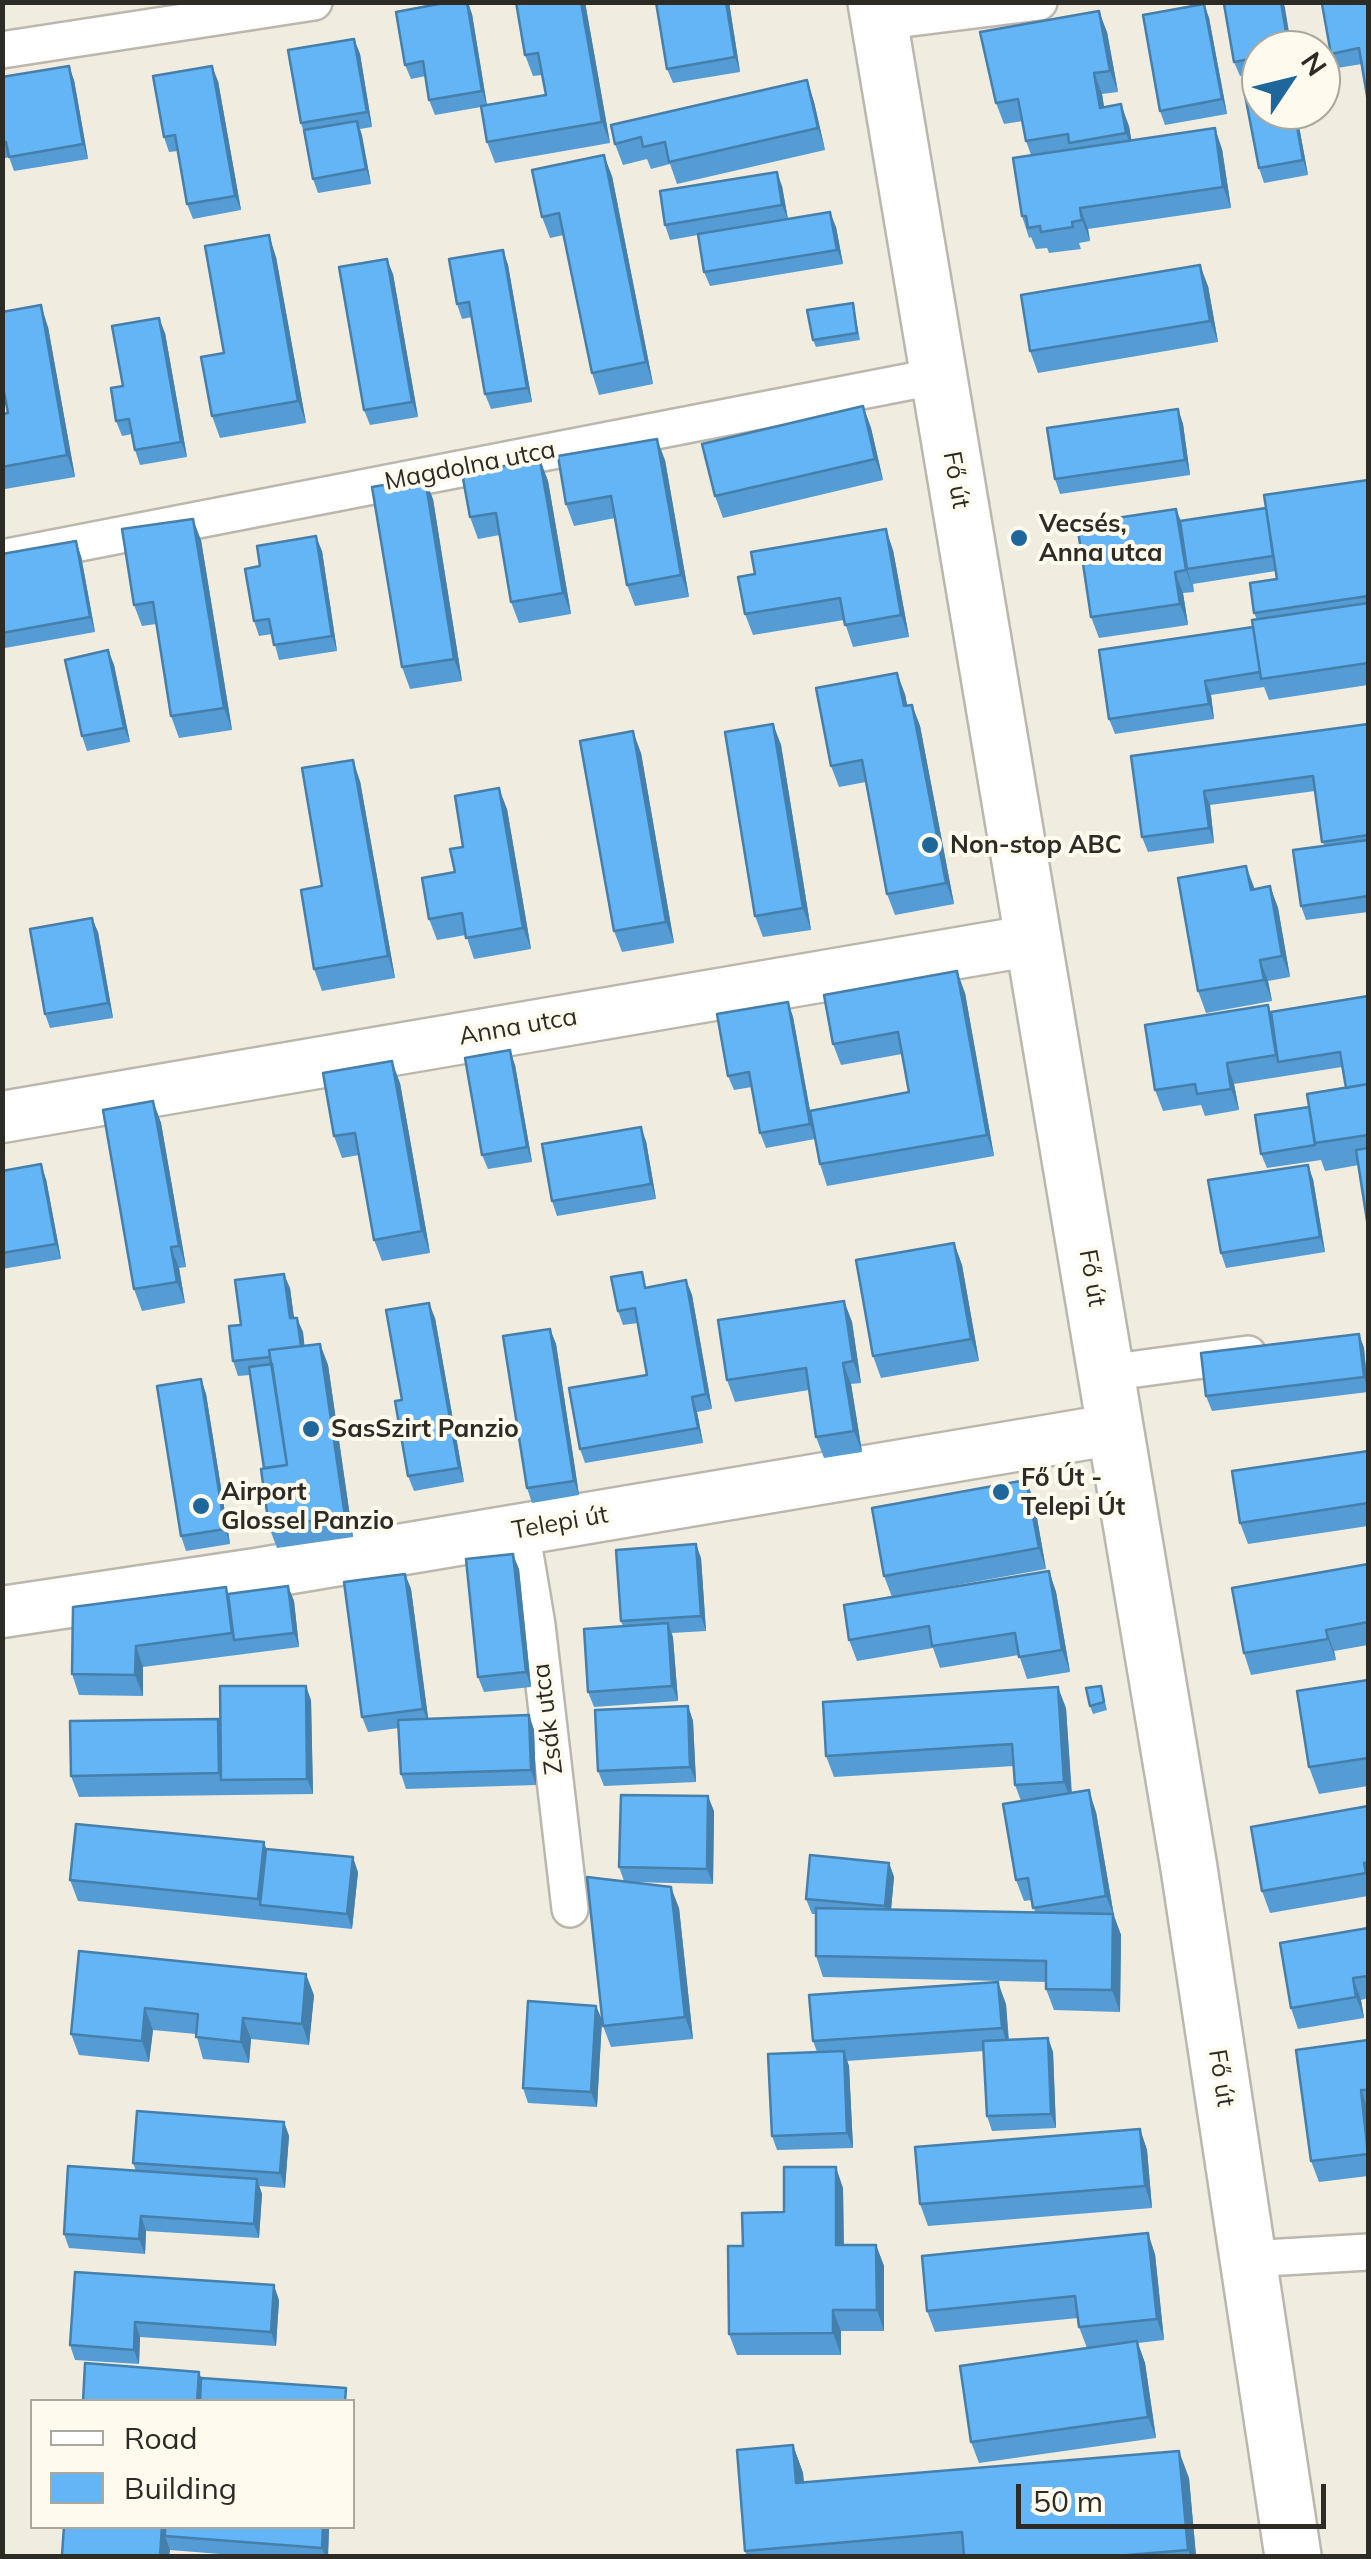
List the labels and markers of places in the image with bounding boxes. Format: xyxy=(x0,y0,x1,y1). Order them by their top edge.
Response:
place label: Vecsés, Anna utca xyxy=(1039,509,1163,568)
marker: Vecsés, Anna utca xyxy=(1008,527,1030,549)
place label: Non-stop ABC xyxy=(950,830,1122,860)
marker: Non-stop ABC xyxy=(919,834,941,856)
place label: SasSzirt Panzio xyxy=(331,1414,519,1444)
marker: SasSzirt Panzio xyxy=(300,1418,322,1440)
place label: Fő Út - Telepi Út xyxy=(1021,1463,1125,1522)
place label: Airport Glossel Panzio xyxy=(221,1477,394,1536)
marker: Fő Út - Telepi Út xyxy=(990,1481,1012,1503)
marker: Airport Glossel Panzio xyxy=(190,1495,212,1517)

